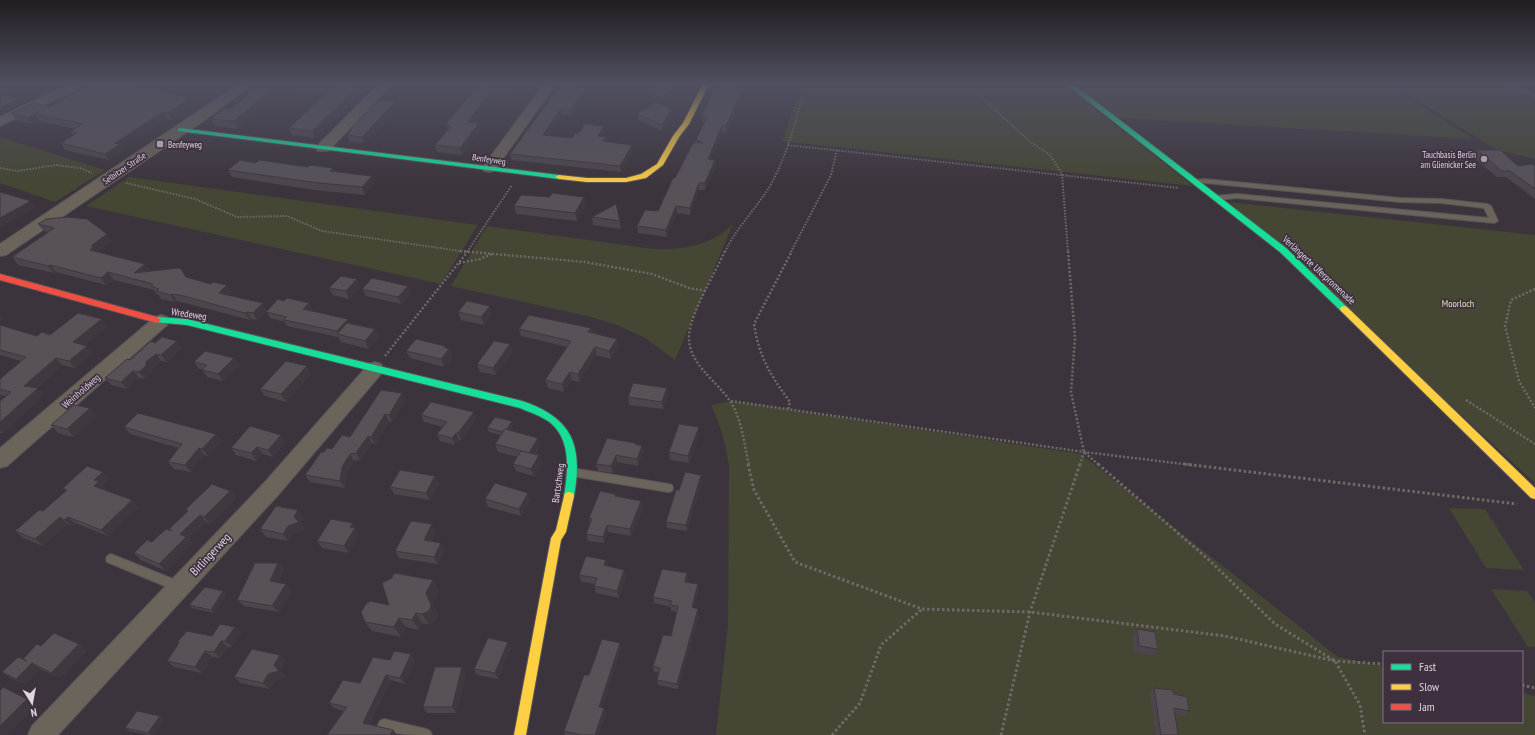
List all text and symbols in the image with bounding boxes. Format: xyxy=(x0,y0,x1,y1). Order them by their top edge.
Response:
marker: Benfeyweg xyxy=(155,139,165,149)
place label: Benfeyweg xyxy=(168,139,202,150)
street label: Selbitzer Straße xyxy=(100,149,148,186)
place label: Tauchbasis Berlin am Glienicker See xyxy=(1421,149,1476,170)
street label: Benfeyweg xyxy=(471,151,507,167)
marker: Tauchbasis Berlin am Glienicker See xyxy=(1479,154,1489,164)
street label: Verlängerte Uferpromenade xyxy=(1279,232,1358,307)
park label: Moorloch xyxy=(1442,297,1474,310)
street label: Wredeweg xyxy=(170,305,208,323)
street label: Weinholdweg xyxy=(59,371,103,411)
street label: Bartschweg xyxy=(549,462,567,504)
street label: Birlingerweg xyxy=(187,530,233,578)
legend xyxy=(1383,651,1523,723)
text: Fast xyxy=(1419,659,1437,674)
text: Slow xyxy=(1419,679,1440,694)
north arrow xyxy=(12,683,52,723)
text: Jam xyxy=(1418,699,1435,714)
text: N xyxy=(30,705,38,720)

